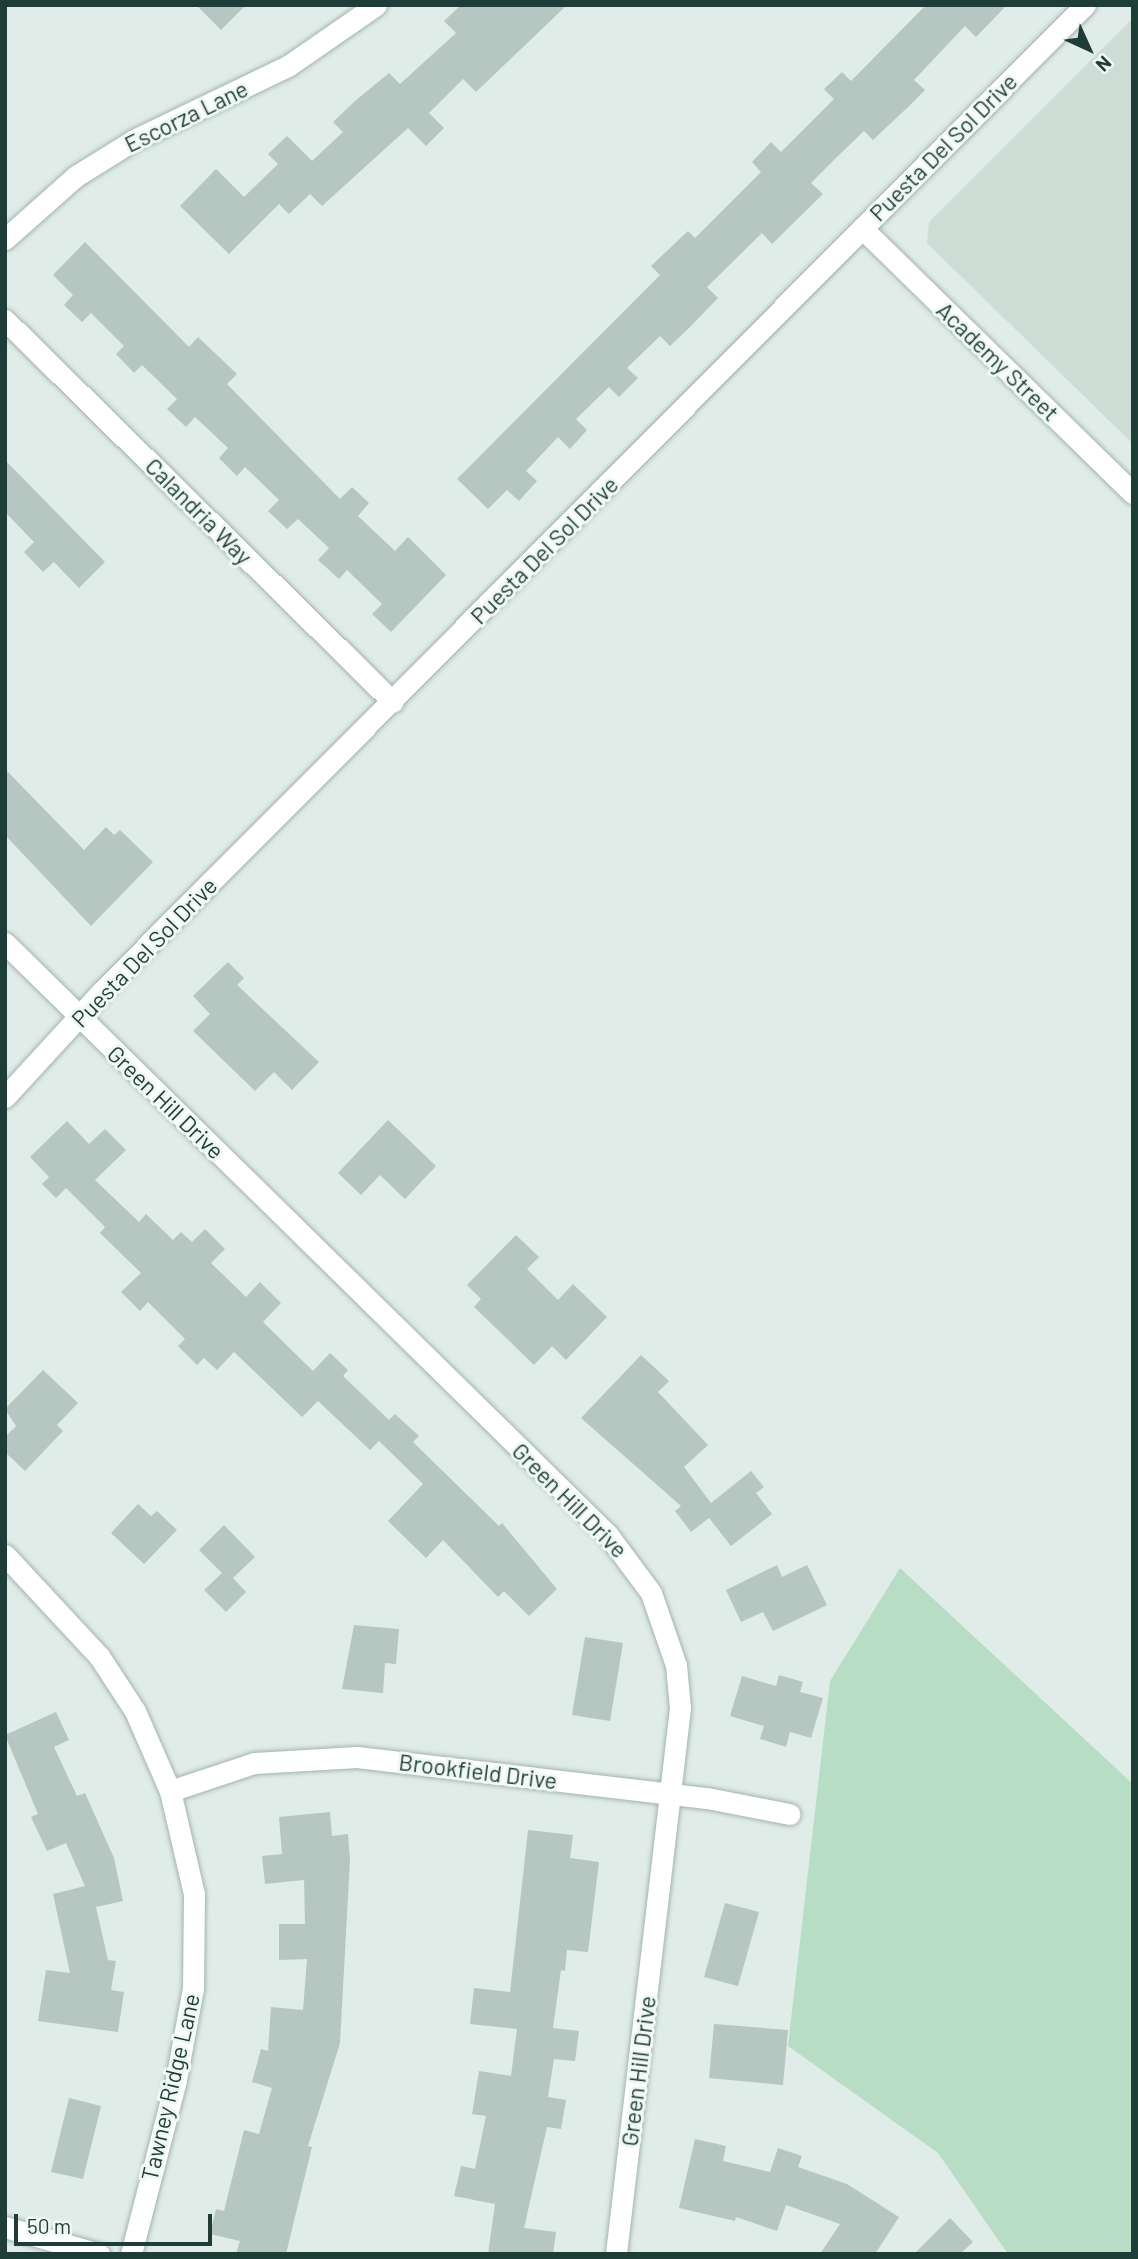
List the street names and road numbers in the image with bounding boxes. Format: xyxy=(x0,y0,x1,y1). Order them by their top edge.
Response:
street label: Puesta Del Sol Drive xyxy=(864,68,1022,226)
street label: Escorza Lane xyxy=(120,74,252,158)
street label: Academy Street xyxy=(931,296,1065,426)
street label: Calandria Way xyxy=(140,452,258,570)
street label: Puesta Del Sol Drive xyxy=(465,471,623,629)
street label: Puesta Del Sol Drive xyxy=(66,871,222,1033)
street label: Green Hill Drive xyxy=(102,1040,230,1164)
street label: Green Hill Drive xyxy=(507,1437,633,1563)
street label: Brookfield Drive xyxy=(397,1748,559,1794)
street label: Tawney Ridge Lane xyxy=(135,1991,205,2183)
street label: Green Hill Drive xyxy=(615,1994,661,2148)

